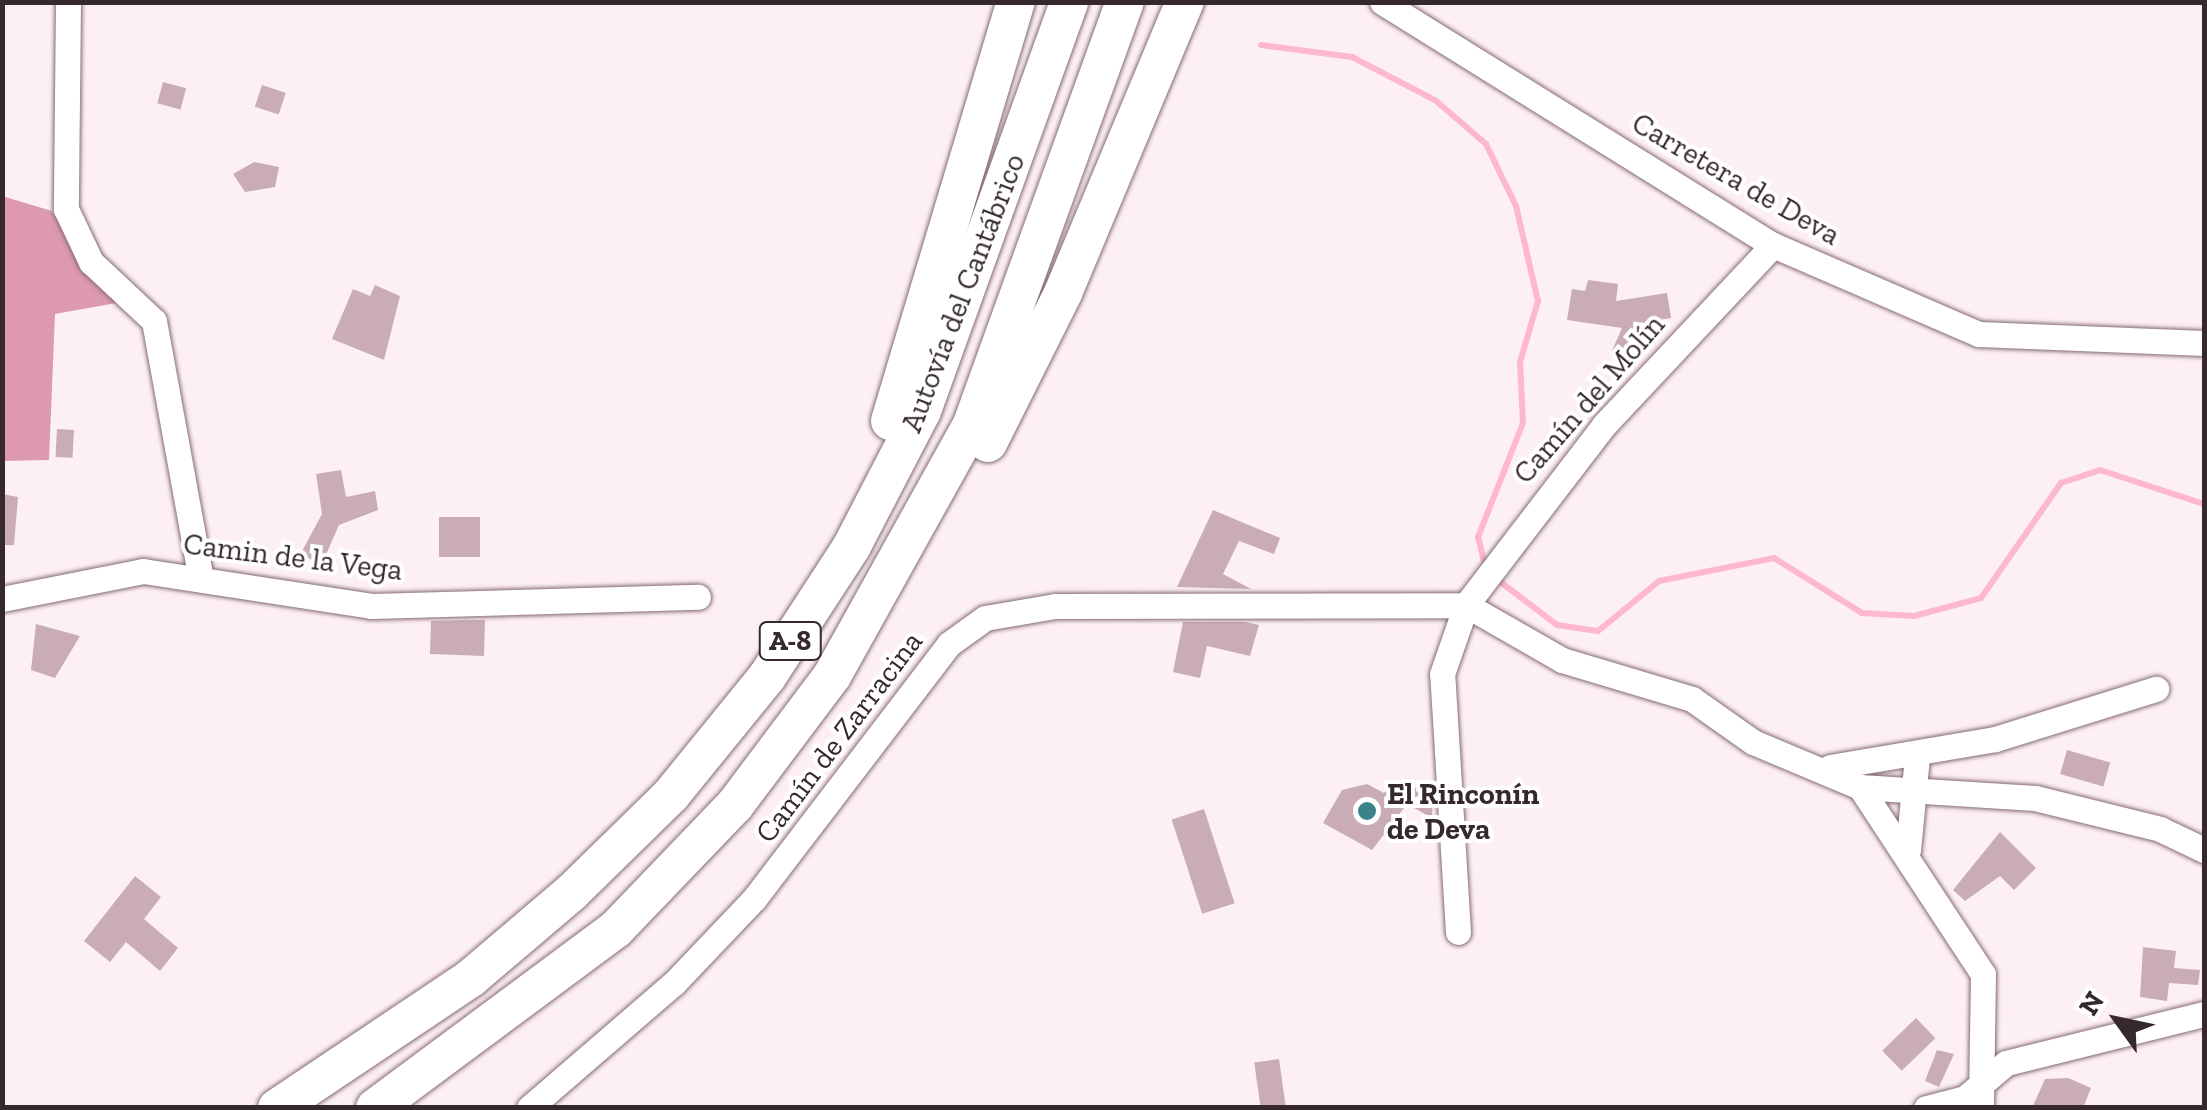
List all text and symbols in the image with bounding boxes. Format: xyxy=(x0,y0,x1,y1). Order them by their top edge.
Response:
street label: Carretera de Deva xyxy=(1626,105,1846,253)
street label: Autovía del Cantábrico xyxy=(893,149,1033,437)
street label: Camín del Molín xyxy=(1506,307,1672,491)
street label: Camin de la Vega xyxy=(181,526,405,588)
road number: A-8 xyxy=(758,618,822,664)
street label: Camín de Zarracina xyxy=(748,624,930,850)
place label: El Rinconín de Deva xyxy=(1387,776,1539,846)
marker: El Rinconín de Deva xyxy=(1356,800,1378,822)
north arrow xyxy=(2067,970,2167,1070)
text: N xyxy=(2072,985,2111,1021)

